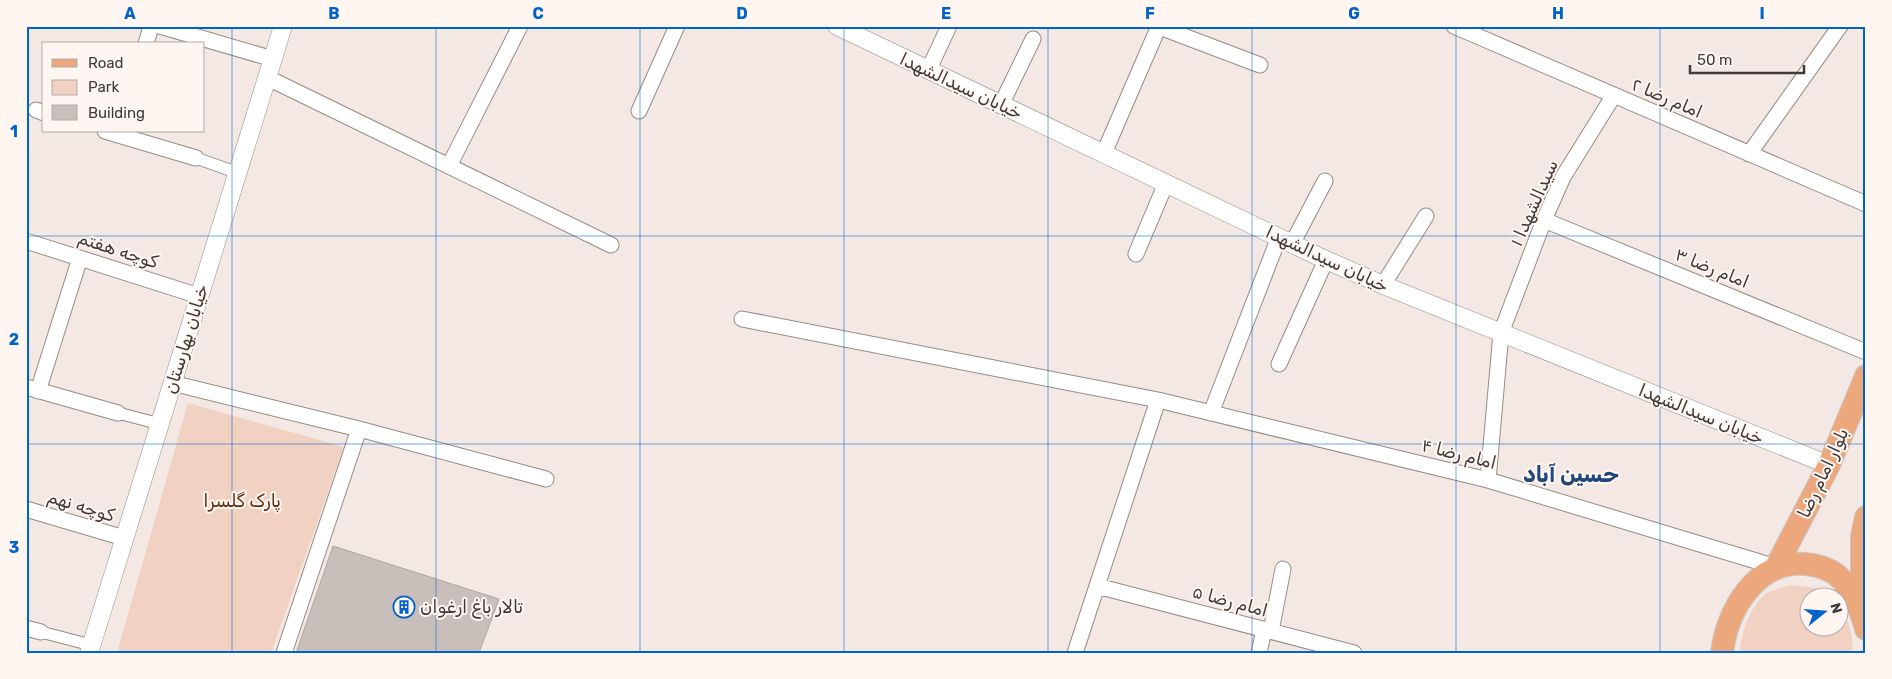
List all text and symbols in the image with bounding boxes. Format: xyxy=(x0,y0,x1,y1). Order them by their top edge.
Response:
text: A xyxy=(124,4,136,23)
text: B xyxy=(328,4,340,23)
text: C xyxy=(532,4,544,23)
text: D xyxy=(736,4,748,23)
text: E xyxy=(941,4,951,23)
text: F xyxy=(1145,4,1155,23)
text: G xyxy=(1348,4,1360,23)
text: H xyxy=(1552,4,1564,23)
text: I xyxy=(1759,4,1765,23)
legend xyxy=(42,42,205,132)
scale bar xyxy=(1690,42,1803,74)
street label: خیابان سیدالشهدا xyxy=(896,48,1026,124)
text: 50 m xyxy=(1697,51,1732,69)
text: Road xyxy=(88,54,124,72)
street label: امام رضا ۲ xyxy=(1628,73,1706,123)
text: Park xyxy=(88,78,119,96)
text: Building xyxy=(88,104,145,122)
text: 1 xyxy=(10,122,18,141)
street label: سیدالشهدا ۱ xyxy=(1505,156,1563,250)
street label: خیابان سیدالشهدا xyxy=(1262,221,1392,297)
street label: کوچه هفتم xyxy=(75,227,161,274)
street label: امام رضا ۳ xyxy=(1672,243,1752,293)
street label: خیابان بهارستان xyxy=(159,282,213,396)
text: 2 xyxy=(9,330,19,349)
street label: خیابان سیدالشهدا xyxy=(1635,379,1767,449)
street label: بلوار امام رضا xyxy=(1793,425,1853,521)
street label: امام رضا ۴ xyxy=(1419,434,1499,474)
district label: حسین آباد xyxy=(1523,461,1619,488)
street label: کوچه نهم xyxy=(44,485,117,528)
park label: پارک گلسرا xyxy=(203,490,281,513)
text: 3 xyxy=(9,538,19,557)
street label: امام رضا ۵ xyxy=(1190,580,1270,622)
north arrow xyxy=(1800,586,1850,636)
building icon: تالار باغ ارغوان xyxy=(392,595,416,619)
place label: تالار باغ ارغوان xyxy=(420,596,523,619)
text: N xyxy=(1826,601,1846,616)

